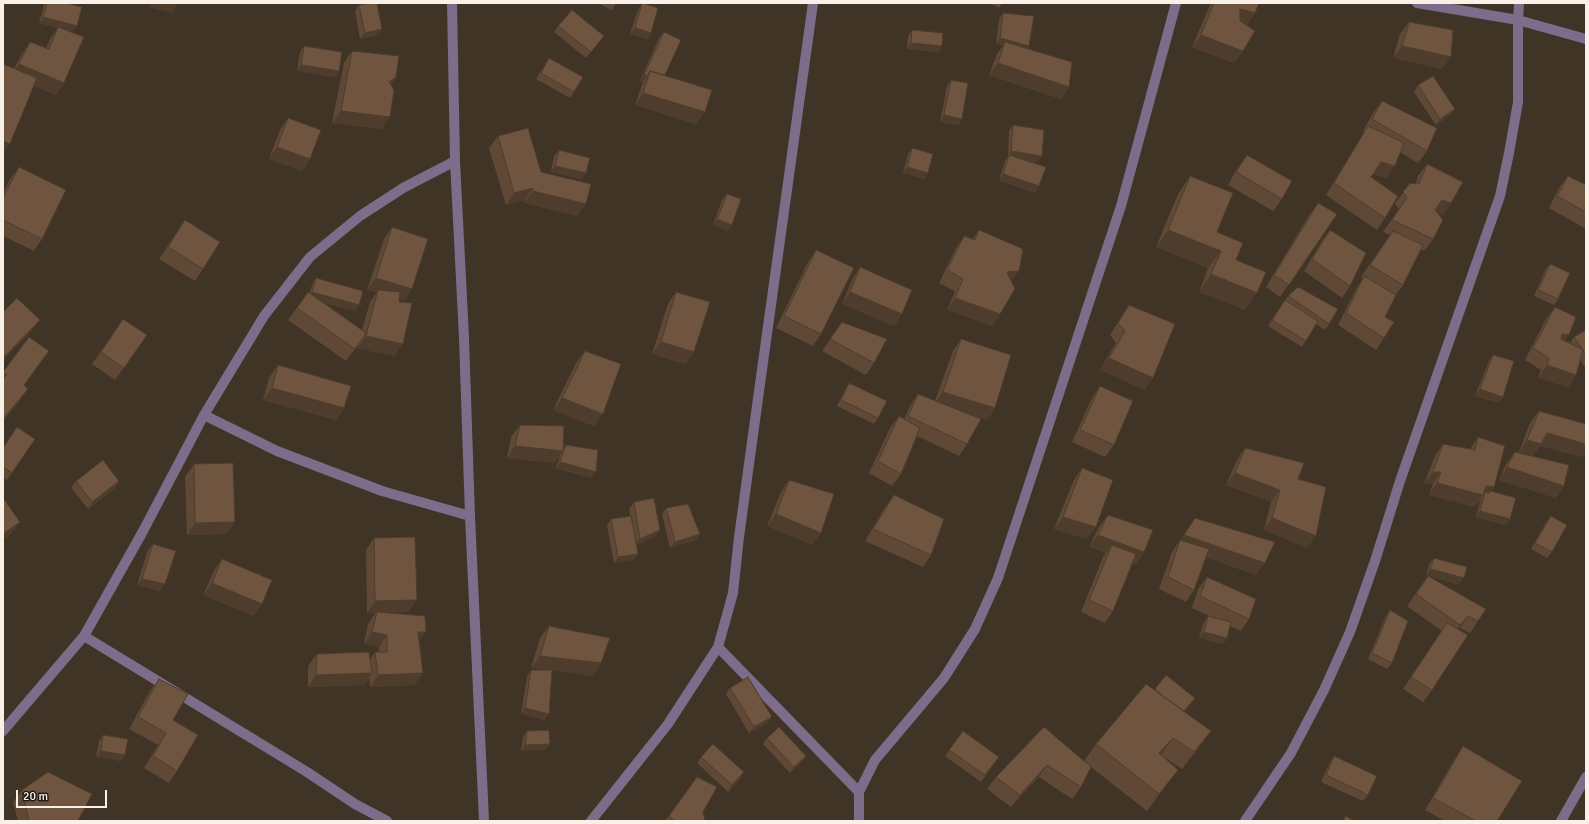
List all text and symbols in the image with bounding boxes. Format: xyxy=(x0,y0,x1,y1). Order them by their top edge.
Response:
scale bar xyxy=(18,782,109,808)
text: 20 m xyxy=(23,789,48,804)

